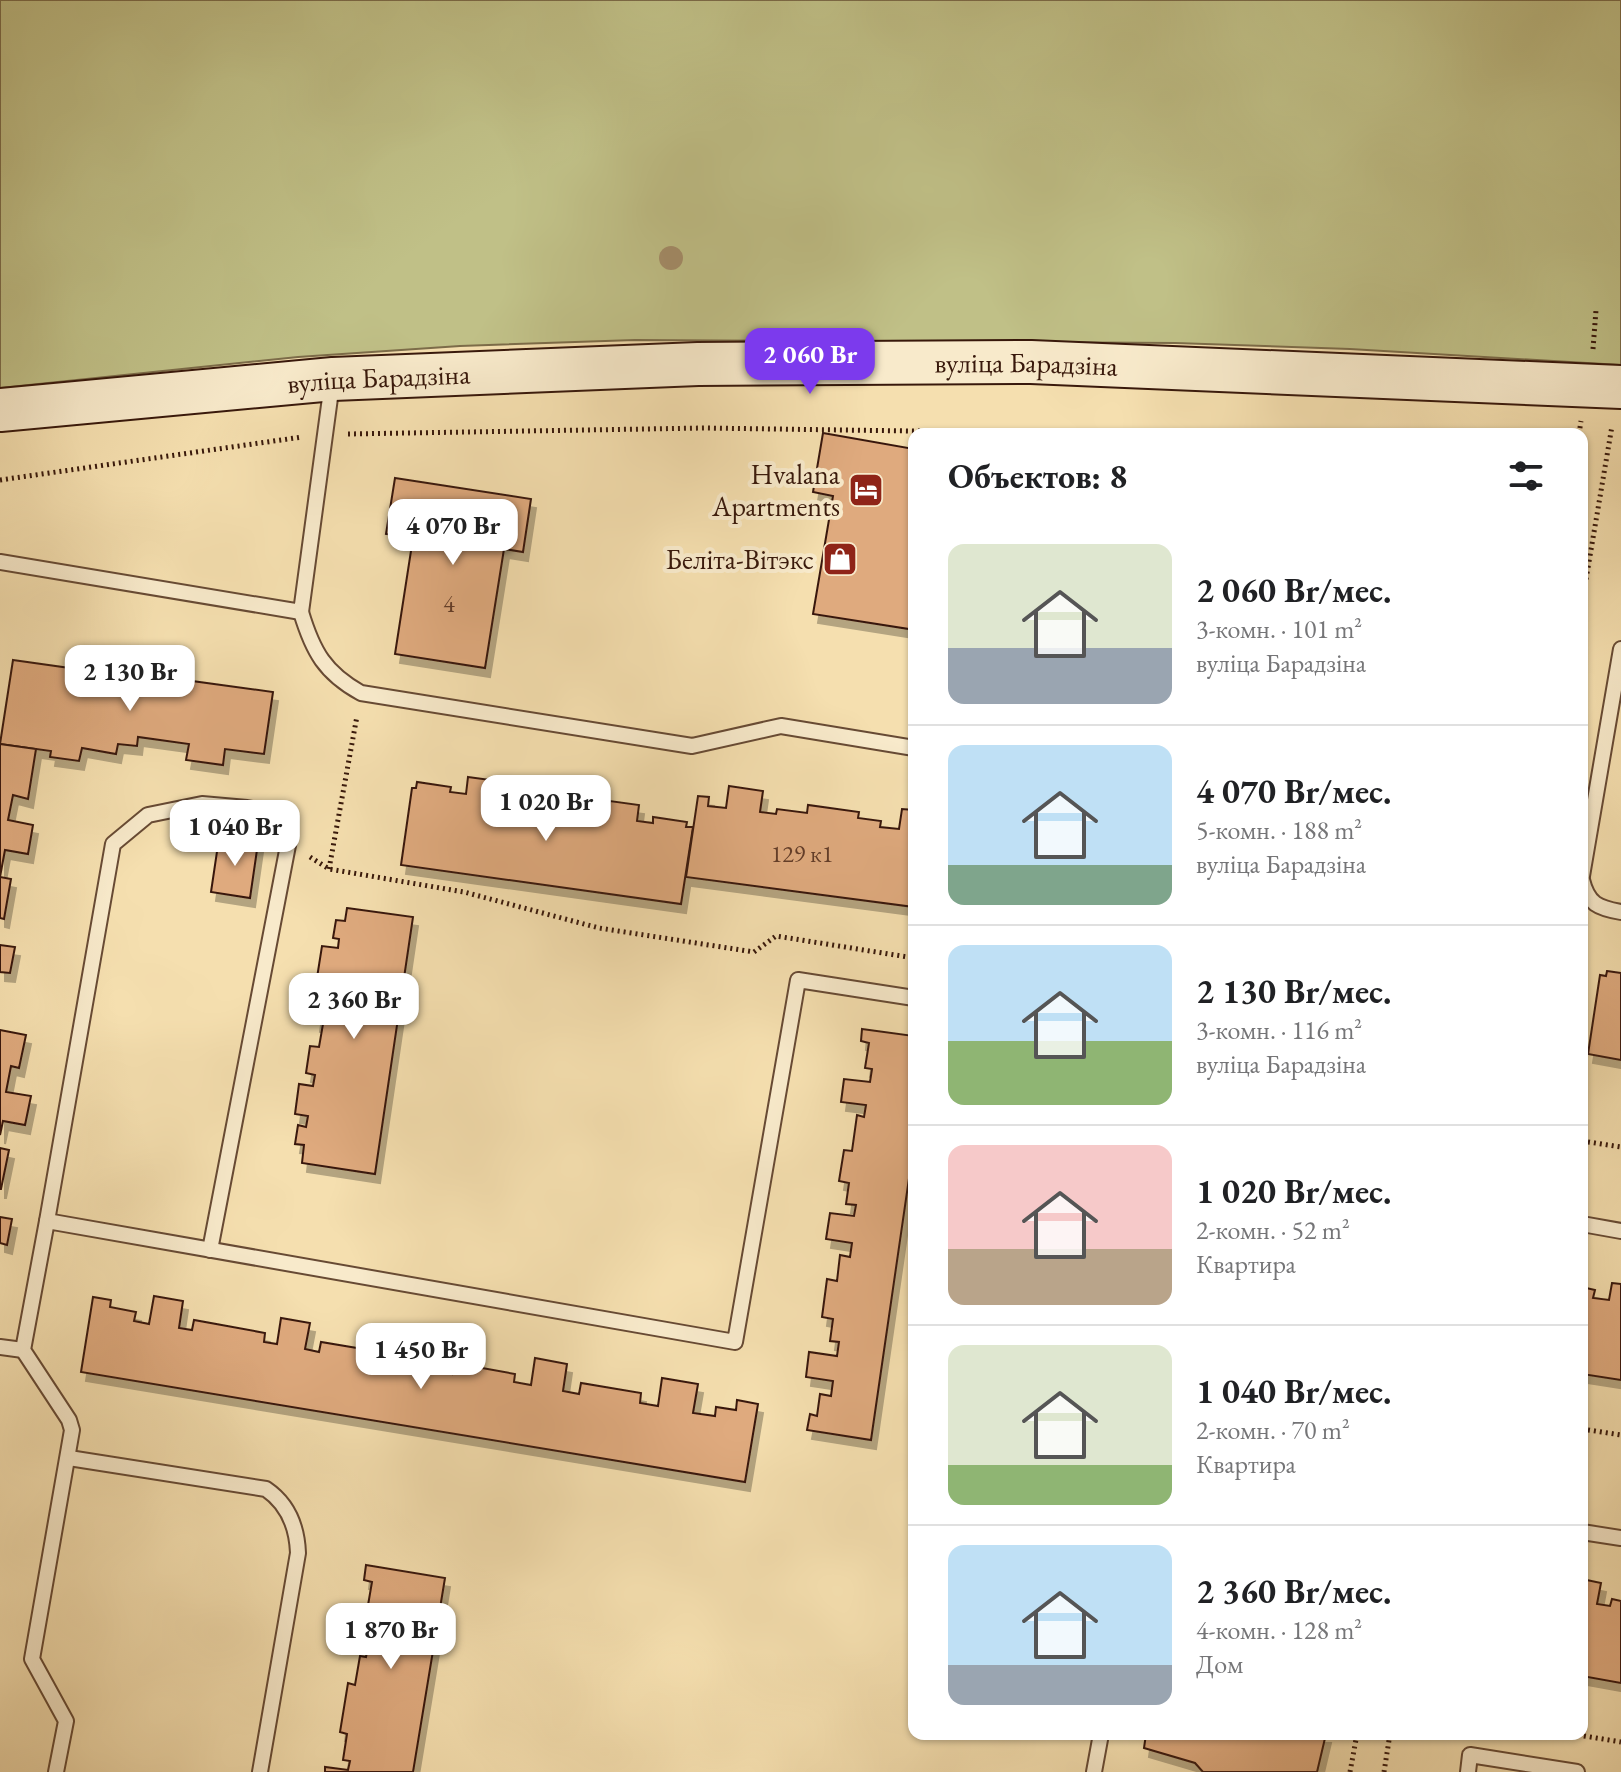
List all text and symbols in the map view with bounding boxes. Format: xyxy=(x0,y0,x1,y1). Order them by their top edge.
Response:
pin: 2 060 Br xyxy=(727,328,893,396)
text: 2 060 Br xyxy=(763,337,857,371)
street label: вуліца Барадзіна xyxy=(934,344,1119,384)
street label: вуліца Барадзіна xyxy=(285,355,472,401)
text: Объектов: 8 xyxy=(948,454,1127,498)
icon: filters xyxy=(1504,454,1548,498)
place label: Hvalana Apartments xyxy=(711,456,841,524)
hotel icon: Hvalana Apartments xyxy=(847,471,885,509)
pin: 4 070 Br xyxy=(370,499,536,567)
text: 4 070 Br xyxy=(406,508,500,542)
shop icon: Беліта-Вітэкс xyxy=(821,540,859,578)
place label: Беліта-Вітэкс xyxy=(666,541,814,577)
text: 2 060 Br/мес. xyxy=(1196,568,1391,612)
icon: home xyxy=(1012,576,1108,672)
house number: 4 xyxy=(443,588,455,619)
text: 3-комн. · 101 m² xyxy=(1196,612,1362,646)
pin: 2 130 Br xyxy=(47,645,213,713)
text: вуліца Барадзіна xyxy=(1196,646,1366,680)
text: 2 130 Br xyxy=(83,654,177,688)
text: 4 070 Br/мес. xyxy=(1196,769,1391,813)
pin: 1 020 Br xyxy=(463,775,629,843)
icon: home xyxy=(1012,777,1108,873)
text: 1 020 Br xyxy=(499,784,593,818)
pin: 1 040 Br xyxy=(152,800,318,868)
text: 1 040 Br xyxy=(188,809,282,843)
text: 5-комн. · 188 m² xyxy=(1196,813,1362,847)
house number: 129 к1 xyxy=(771,838,833,869)
text: вуліца Барадзіна xyxy=(1196,847,1366,881)
text: 2 130 Br/мес. xyxy=(1196,969,1391,1013)
pin: 2 360 Br xyxy=(271,973,437,1041)
icon: home xyxy=(1012,977,1108,1073)
text: 2 360 Br xyxy=(307,982,401,1016)
text: 3-комн. · 116 m² xyxy=(1196,1013,1362,1047)
text: вуліца Барадзіна xyxy=(1196,1047,1366,1081)
text: 1 020 Br/мес. xyxy=(1196,1169,1391,1213)
icon: home xyxy=(1012,1177,1108,1273)
text: 2-комн. · 52 m² xyxy=(1196,1213,1350,1247)
text: Квартира xyxy=(1196,1247,1296,1281)
pin: 1 450 Br xyxy=(338,1323,504,1391)
text: 1 450 Br xyxy=(374,1332,468,1366)
text: 1 040 Br/мес. xyxy=(1196,1369,1391,1413)
icon: home xyxy=(1012,1377,1108,1473)
text: 2-комн. · 70 m² xyxy=(1196,1413,1350,1447)
text: Квартира xyxy=(1196,1447,1296,1481)
text: 2 360 Br/мес. xyxy=(1196,1569,1391,1613)
icon: home xyxy=(1012,1577,1108,1673)
pin: 1 870 Br xyxy=(308,1603,474,1671)
text: 1 870 Br xyxy=(344,1612,438,1646)
text: 4-комн. · 128 m² xyxy=(1196,1613,1362,1647)
text: Дом xyxy=(1196,1647,1243,1681)

